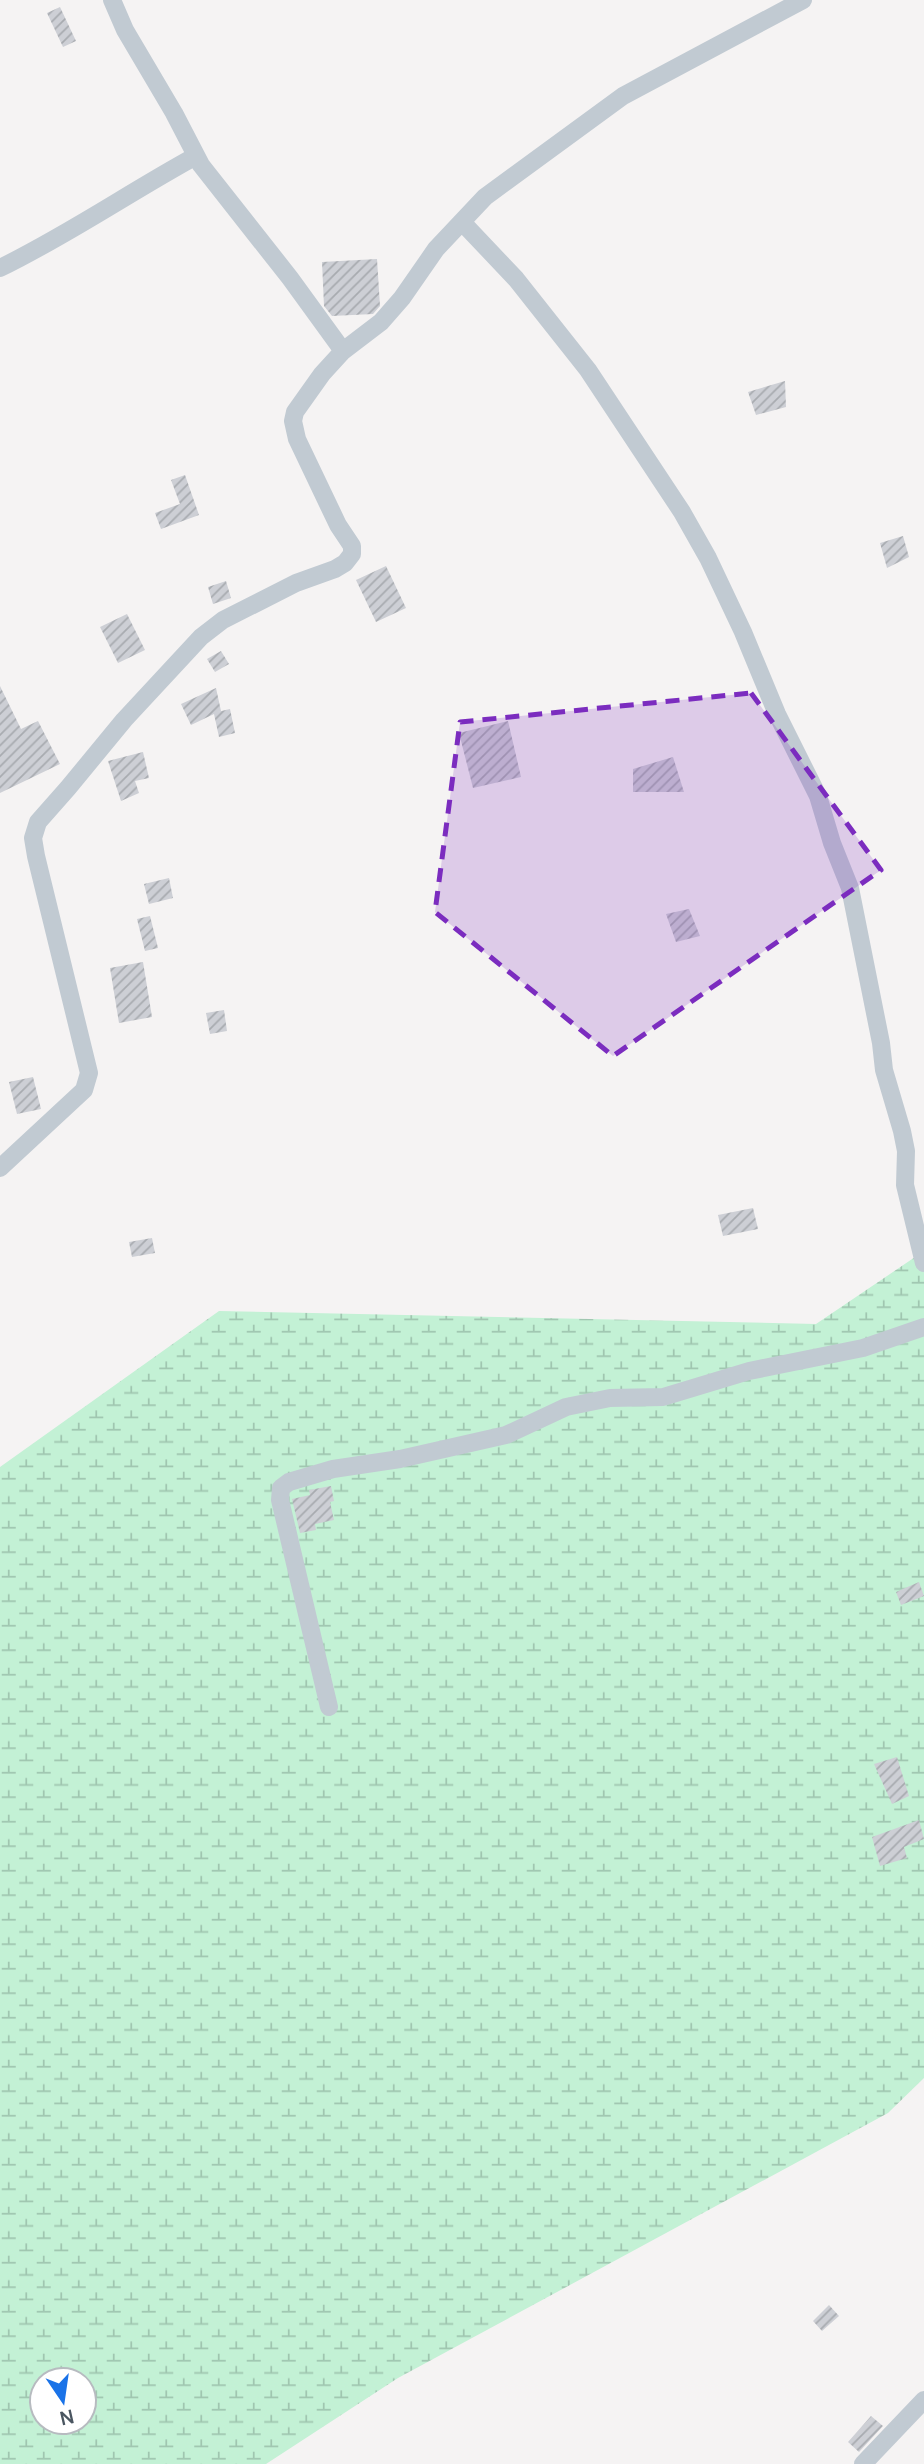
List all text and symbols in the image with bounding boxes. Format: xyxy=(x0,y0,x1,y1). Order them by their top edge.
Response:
north arrow xyxy=(28,2366,98,2436)
text: N xyxy=(57,2403,76,2432)

